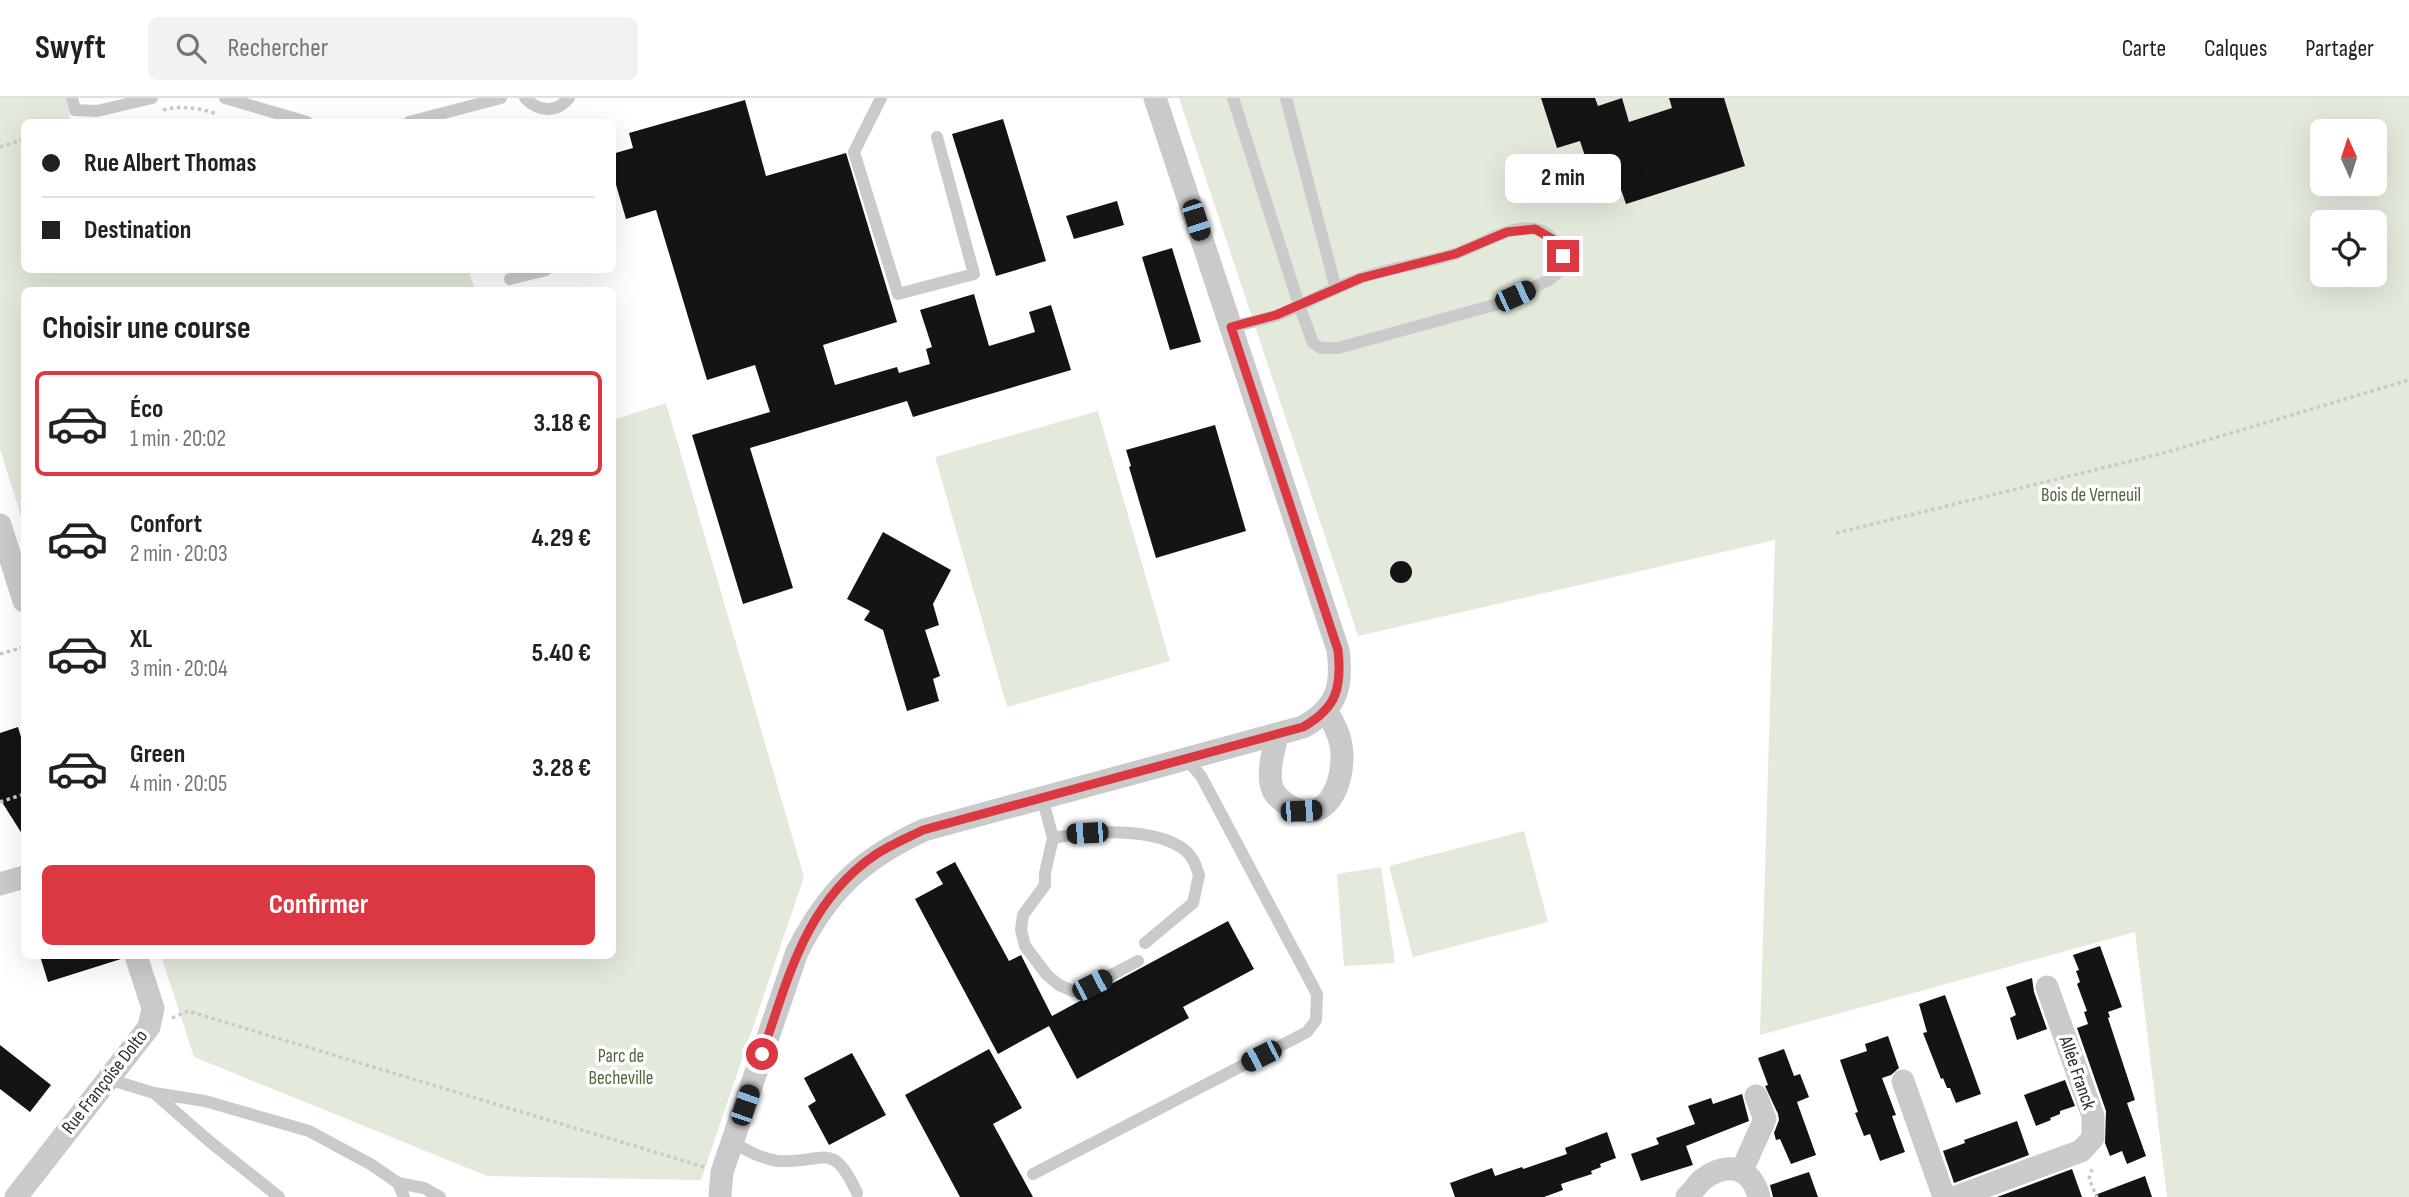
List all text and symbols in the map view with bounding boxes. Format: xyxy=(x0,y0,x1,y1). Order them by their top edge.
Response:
search box xyxy=(148,17,638,80)
text: Swyft xyxy=(35,28,106,68)
icon: search xyxy=(172,29,210,67)
text: Rechercher xyxy=(228,33,328,64)
text: Carte xyxy=(2122,34,2166,63)
text: Calques xyxy=(2204,34,2267,63)
text: Partager xyxy=(2305,34,2374,63)
north arrow xyxy=(2310,119,2387,196)
map controls xyxy=(2310,119,2387,287)
text: Rue Albert Thomas xyxy=(84,148,256,179)
callout: 2 min xyxy=(1505,155,1621,204)
text: 2 min xyxy=(1541,164,1585,192)
car xyxy=(1180,197,1213,243)
button: locate xyxy=(2310,210,2387,287)
text: Destination xyxy=(84,215,191,246)
route end xyxy=(1547,240,1579,272)
car xyxy=(1492,278,1539,314)
text: Choisir une course xyxy=(42,309,251,348)
icon: car xyxy=(46,392,109,455)
text: Éco xyxy=(130,394,163,425)
text: 3.18 € xyxy=(533,408,591,439)
text: 1 min · 20:02 xyxy=(130,425,226,453)
park label: Bois de Verneuil xyxy=(2041,484,2141,507)
icon: car xyxy=(46,507,109,570)
text: Confort xyxy=(130,509,202,540)
text: 4.29 € xyxy=(531,523,591,554)
text: 2 min · 20:03 xyxy=(130,540,228,568)
icon: car xyxy=(46,622,109,685)
text: XL xyxy=(130,624,152,655)
text: 5.40 € xyxy=(532,638,591,669)
text: 3 min · 20:04 xyxy=(130,655,228,683)
icon: car xyxy=(46,737,109,800)
text: Green xyxy=(130,739,185,770)
text: 3.28 € xyxy=(532,753,591,784)
text: 4 min · 20:05 xyxy=(130,770,227,798)
car xyxy=(1280,799,1323,823)
car xyxy=(1066,821,1109,845)
button: Confirmer xyxy=(42,865,595,945)
car xyxy=(1069,966,1116,1004)
street label: Rue Françoise Dolto xyxy=(57,1025,153,1139)
street label: Allée Franck xyxy=(2053,1032,2101,1114)
car xyxy=(1238,1037,1285,1075)
route start xyxy=(746,1038,778,1070)
park label: Parc de Becheville xyxy=(589,1045,653,1090)
car xyxy=(729,1082,762,1128)

